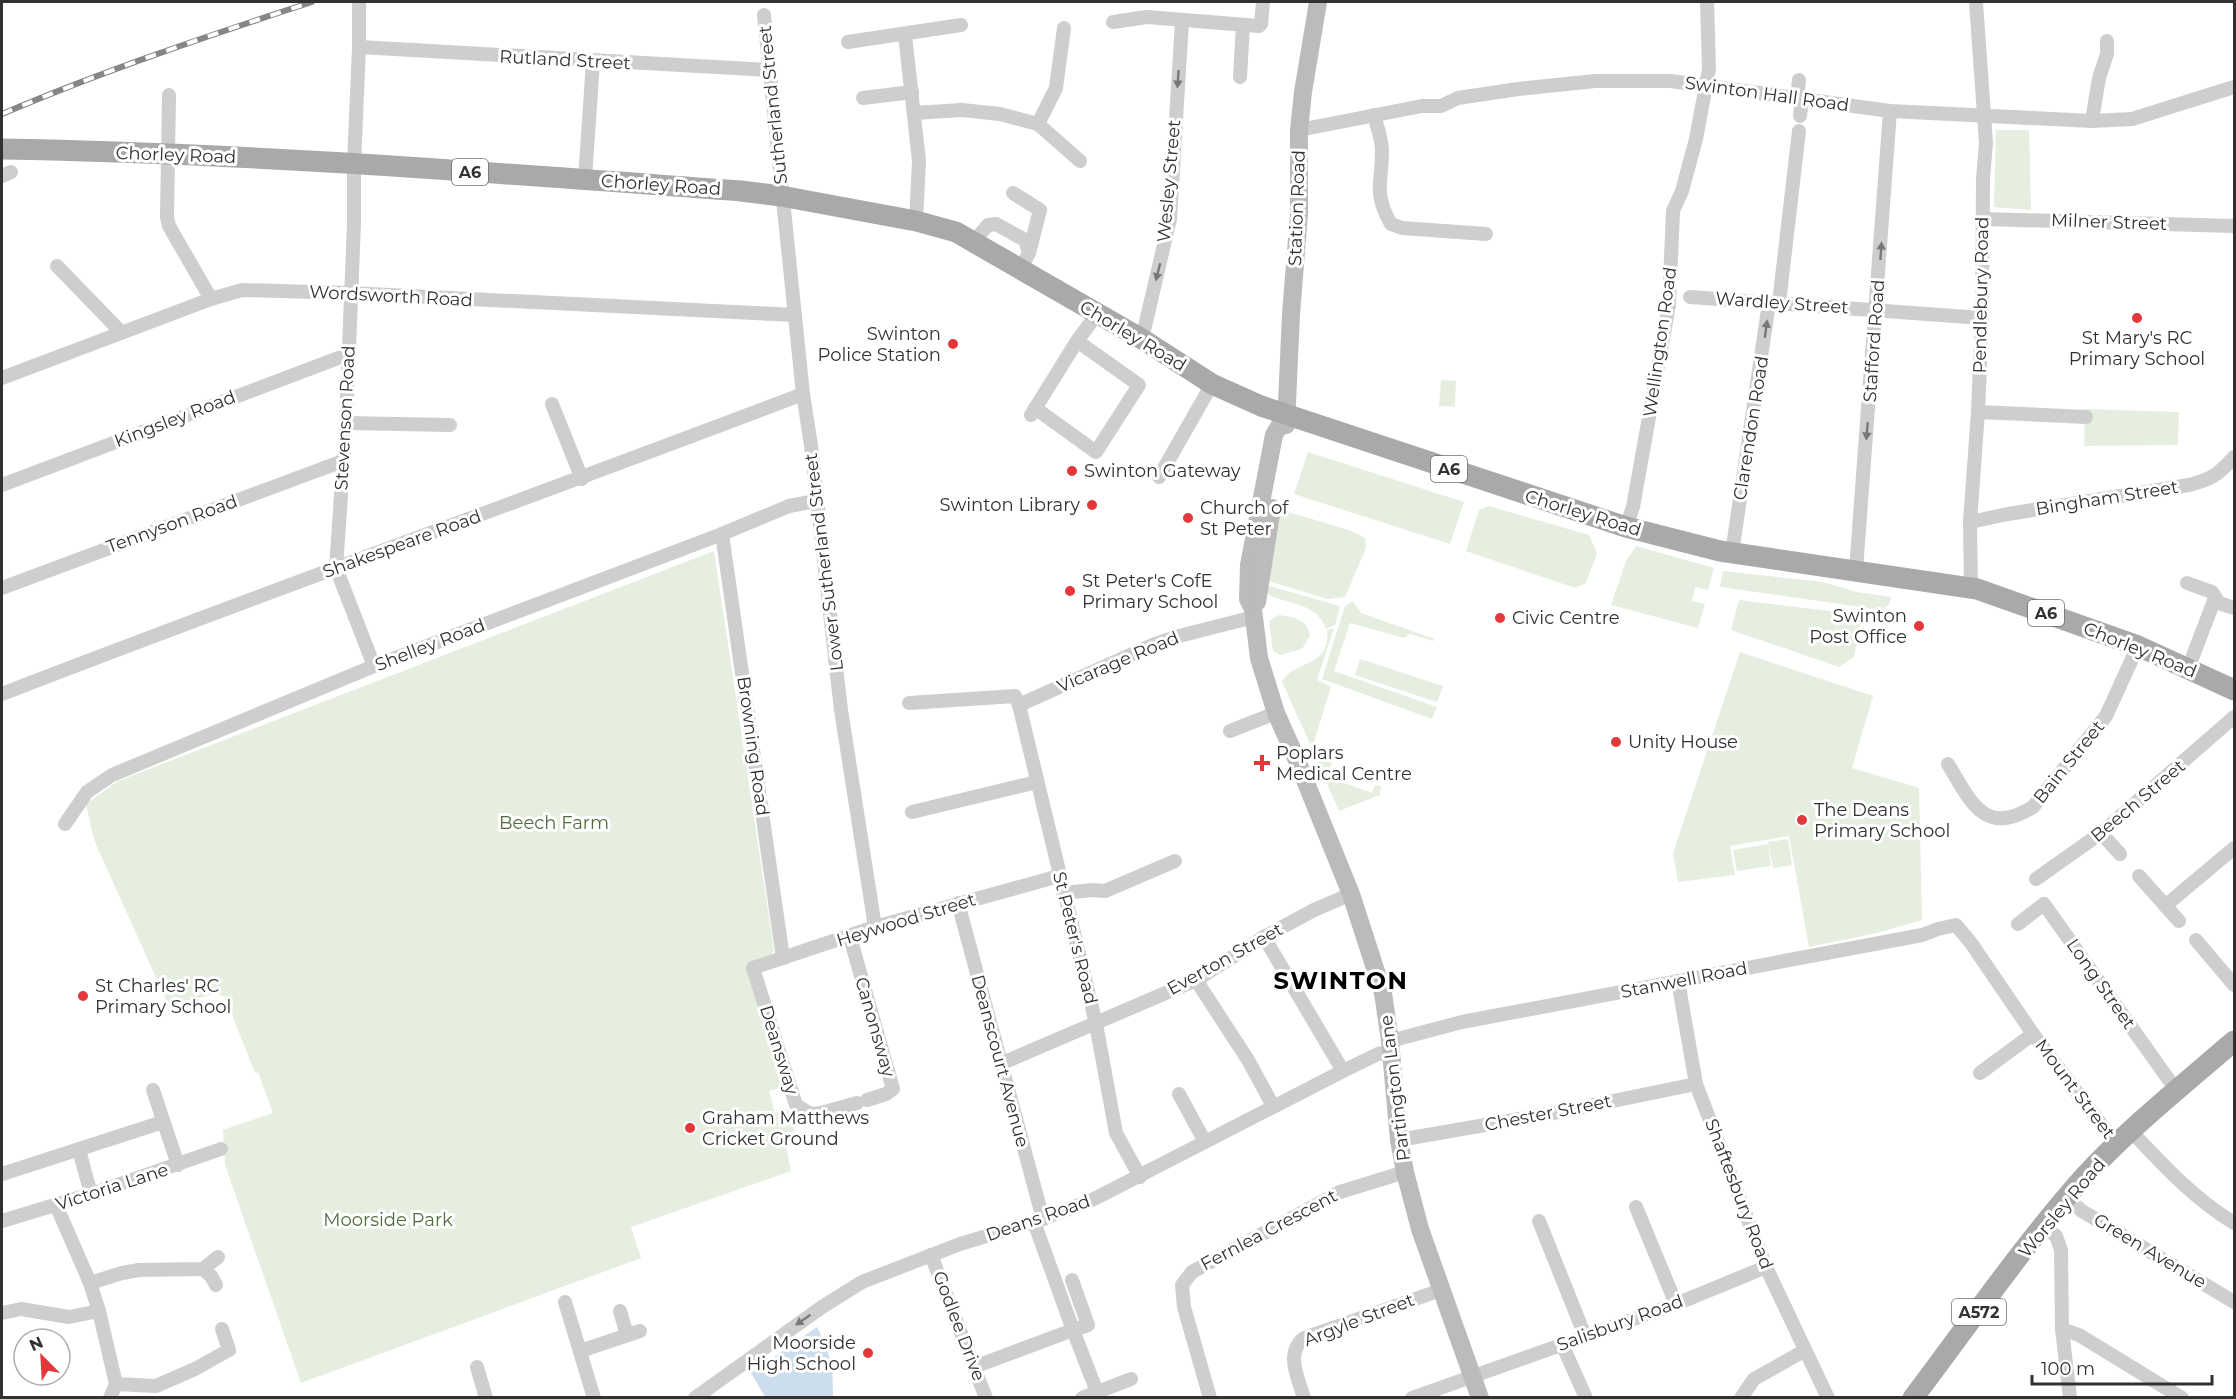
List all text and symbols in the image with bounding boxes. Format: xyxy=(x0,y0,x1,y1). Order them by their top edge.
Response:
street label: Sutherland Street xyxy=(754,25,792,185)
street label: Rutland Street xyxy=(499,46,631,74)
one-way arrow xyxy=(1173,69,1183,88)
street label: Swinton Hall Road xyxy=(1683,72,1851,116)
street label: Wesley Street xyxy=(1153,119,1185,243)
street label: Chorley Road xyxy=(115,142,237,168)
street label: Station Road xyxy=(1284,150,1310,266)
road number: A6 xyxy=(452,159,488,185)
street label: Chorley Road xyxy=(600,170,722,200)
street label: Milner Street xyxy=(2051,209,2167,235)
street label: Pendlebury Road xyxy=(1969,217,1993,373)
one-way arrow xyxy=(1876,242,1885,261)
one-way arrow xyxy=(1152,263,1162,282)
street label: Wellington Road xyxy=(1639,266,1681,418)
street label: Stafford Road xyxy=(1859,279,1889,403)
street label: Wordsworth Road xyxy=(309,281,473,311)
street label: Wardley Street xyxy=(1715,287,1849,319)
street label: Chorley Road xyxy=(1076,296,1190,376)
marker: St Mary's RC Primary School xyxy=(2130,311,2144,325)
one-way arrow xyxy=(1761,320,1770,339)
place label: Swinton Police Station xyxy=(818,323,941,366)
place label: St Mary's RC Primary School xyxy=(2069,327,2205,370)
marker: Swinton Police Station xyxy=(946,337,960,351)
street label: Stevenson Road xyxy=(330,345,360,491)
street label: Clarendon Road xyxy=(1729,354,1773,502)
street label: Kingsley Road xyxy=(111,386,239,452)
one-way arrow xyxy=(1862,421,1872,440)
street label: Lower Sutherland Street xyxy=(800,452,848,672)
road number: A6 xyxy=(1431,456,1467,482)
place label: Swinton Gateway xyxy=(1084,460,1241,482)
marker: Swinton Gateway xyxy=(1065,464,1079,478)
street label: Bingham Street xyxy=(2034,476,2180,520)
street label: Chorley Road xyxy=(1522,485,1644,541)
street label: Tennyson Road xyxy=(103,490,241,558)
place label: Swinton Library xyxy=(940,494,1080,516)
place label: Church of St Peter xyxy=(1200,497,1289,540)
marker: Swinton Library xyxy=(1085,498,1099,512)
street label: Shakespeare Road xyxy=(320,505,484,583)
marker: Church of St Peter xyxy=(1181,511,1195,525)
place label: St Peter's CofE Primary School xyxy=(1082,570,1218,613)
marker: St Peter's CofE Primary School xyxy=(1063,584,1077,598)
road number: A6 xyxy=(2028,600,2064,626)
place label: Swinton Post Office xyxy=(1809,605,1907,648)
place label: Civic Centre xyxy=(1512,607,1620,629)
marker: Civic Centre xyxy=(1493,611,1507,625)
street label: Shelley Road xyxy=(372,614,488,676)
street label: Chorley Road xyxy=(2080,617,2200,683)
marker: Swinton Post Office xyxy=(1912,619,1926,633)
street label: Vicarage Road xyxy=(1054,626,1182,698)
street label: Browning Road xyxy=(732,675,774,817)
street label: Bain Street xyxy=(2029,716,2109,808)
place label: Unity House xyxy=(1628,731,1738,753)
marker: Unity House xyxy=(1609,735,1623,749)
place label: Poplars Medical Centre xyxy=(1276,742,1412,785)
marker: Poplars Medical Centre xyxy=(1253,754,1271,772)
street label: Beech Street xyxy=(2086,755,2190,847)
place label: The Deans Primary School xyxy=(1814,799,1950,842)
park label: Beech Farm xyxy=(499,812,609,834)
marker: The Deans Primary School xyxy=(1795,813,1809,827)
street label: St Peter's Road xyxy=(1048,869,1102,1007)
street label: Heywood Street xyxy=(834,888,978,952)
street label: Everton Street xyxy=(1163,918,1287,1000)
street label: Long Street xyxy=(2062,935,2140,1033)
street label: Stanwell Road xyxy=(1619,957,1749,1003)
district label: SWINTON xyxy=(1274,966,1408,995)
street label: Deanscourt Avenue xyxy=(966,972,1034,1150)
street label: Canonsway xyxy=(850,974,900,1080)
place label: St Charles' RC Primary School xyxy=(95,975,231,1018)
marker: St Charles' RC Primary School xyxy=(76,989,90,1003)
street label: Deansway xyxy=(755,1003,803,1098)
street label: Partington Lane xyxy=(1375,1014,1415,1162)
street label: Mount Street xyxy=(2030,1035,2120,1143)
street label: Chester Street xyxy=(1483,1090,1613,1136)
place label: Graham Matthews Cricket Ground xyxy=(702,1107,869,1150)
street label: Shaftesbury Road xyxy=(1700,1116,1778,1272)
marker: Graham Matthews Cricket Ground xyxy=(683,1121,697,1135)
street label: Worsley Road xyxy=(2014,1154,2110,1262)
street label: Victoria Lane xyxy=(53,1158,171,1216)
street label: Fernlea Crescent xyxy=(1197,1185,1341,1275)
street label: Deans Road xyxy=(983,1190,1093,1246)
park label: Moorside Park xyxy=(323,1209,453,1231)
street label: Green Avenue xyxy=(2090,1209,2210,1293)
street label: Godlee Drive xyxy=(928,1268,990,1384)
street label: Argyle Street xyxy=(1301,1289,1417,1351)
street label: Salisbury Road xyxy=(1554,1290,1686,1356)
road number: A572 xyxy=(1952,1299,2006,1325)
one-way arrow xyxy=(795,1314,811,1326)
north arrow xyxy=(12,1327,72,1387)
text: N xyxy=(26,1332,46,1355)
place label: Moorside High School xyxy=(747,1332,856,1375)
marker: Moorside High School xyxy=(861,1346,875,1360)
scale bar xyxy=(2032,1348,2212,1386)
text: 100 m xyxy=(2041,1358,2095,1380)

